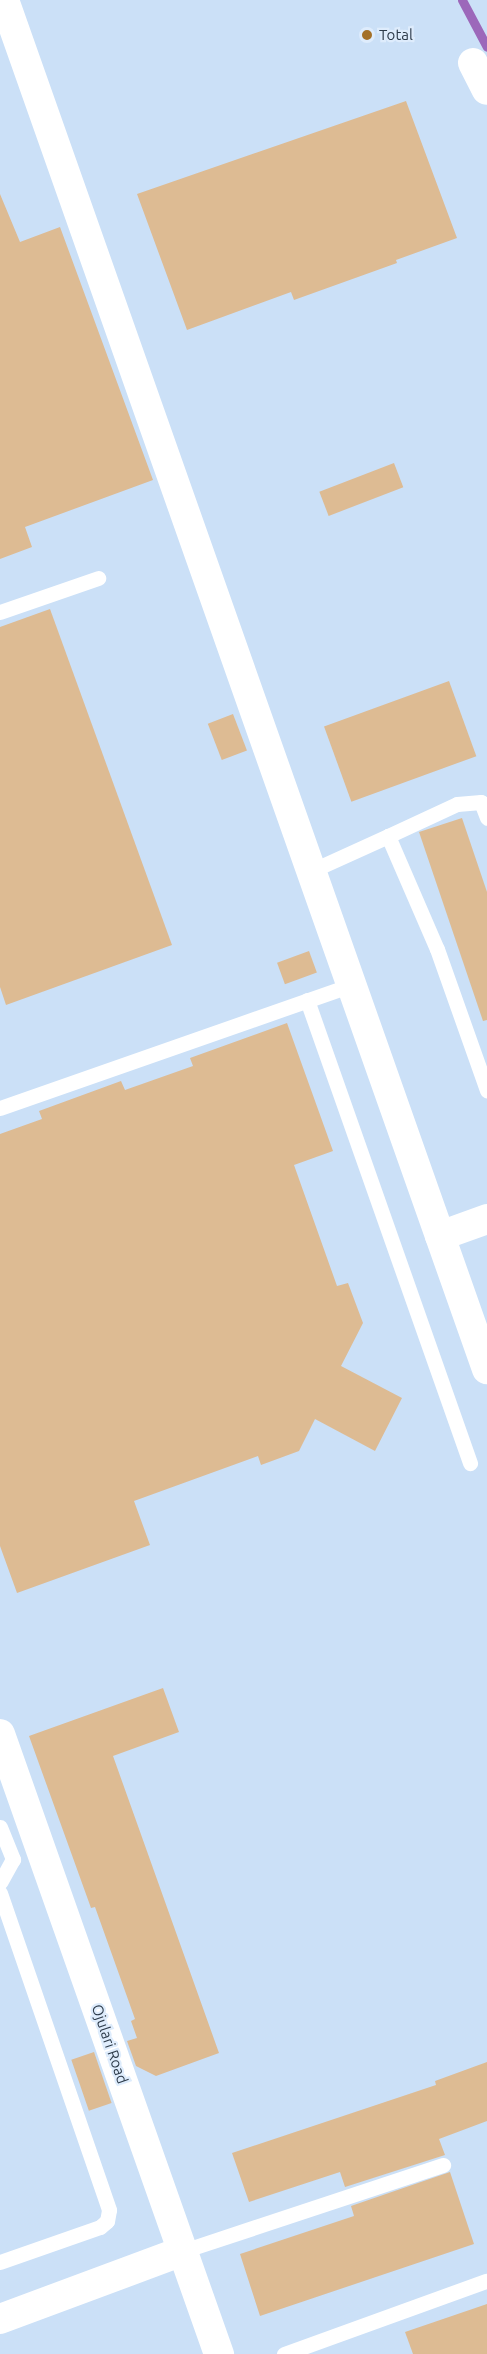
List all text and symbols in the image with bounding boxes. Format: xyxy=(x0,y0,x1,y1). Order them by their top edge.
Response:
place label: Total xyxy=(379,26,413,44)
marker: Total xyxy=(360,28,374,42)
street label: Ojulari Road xyxy=(88,2002,132,2086)

